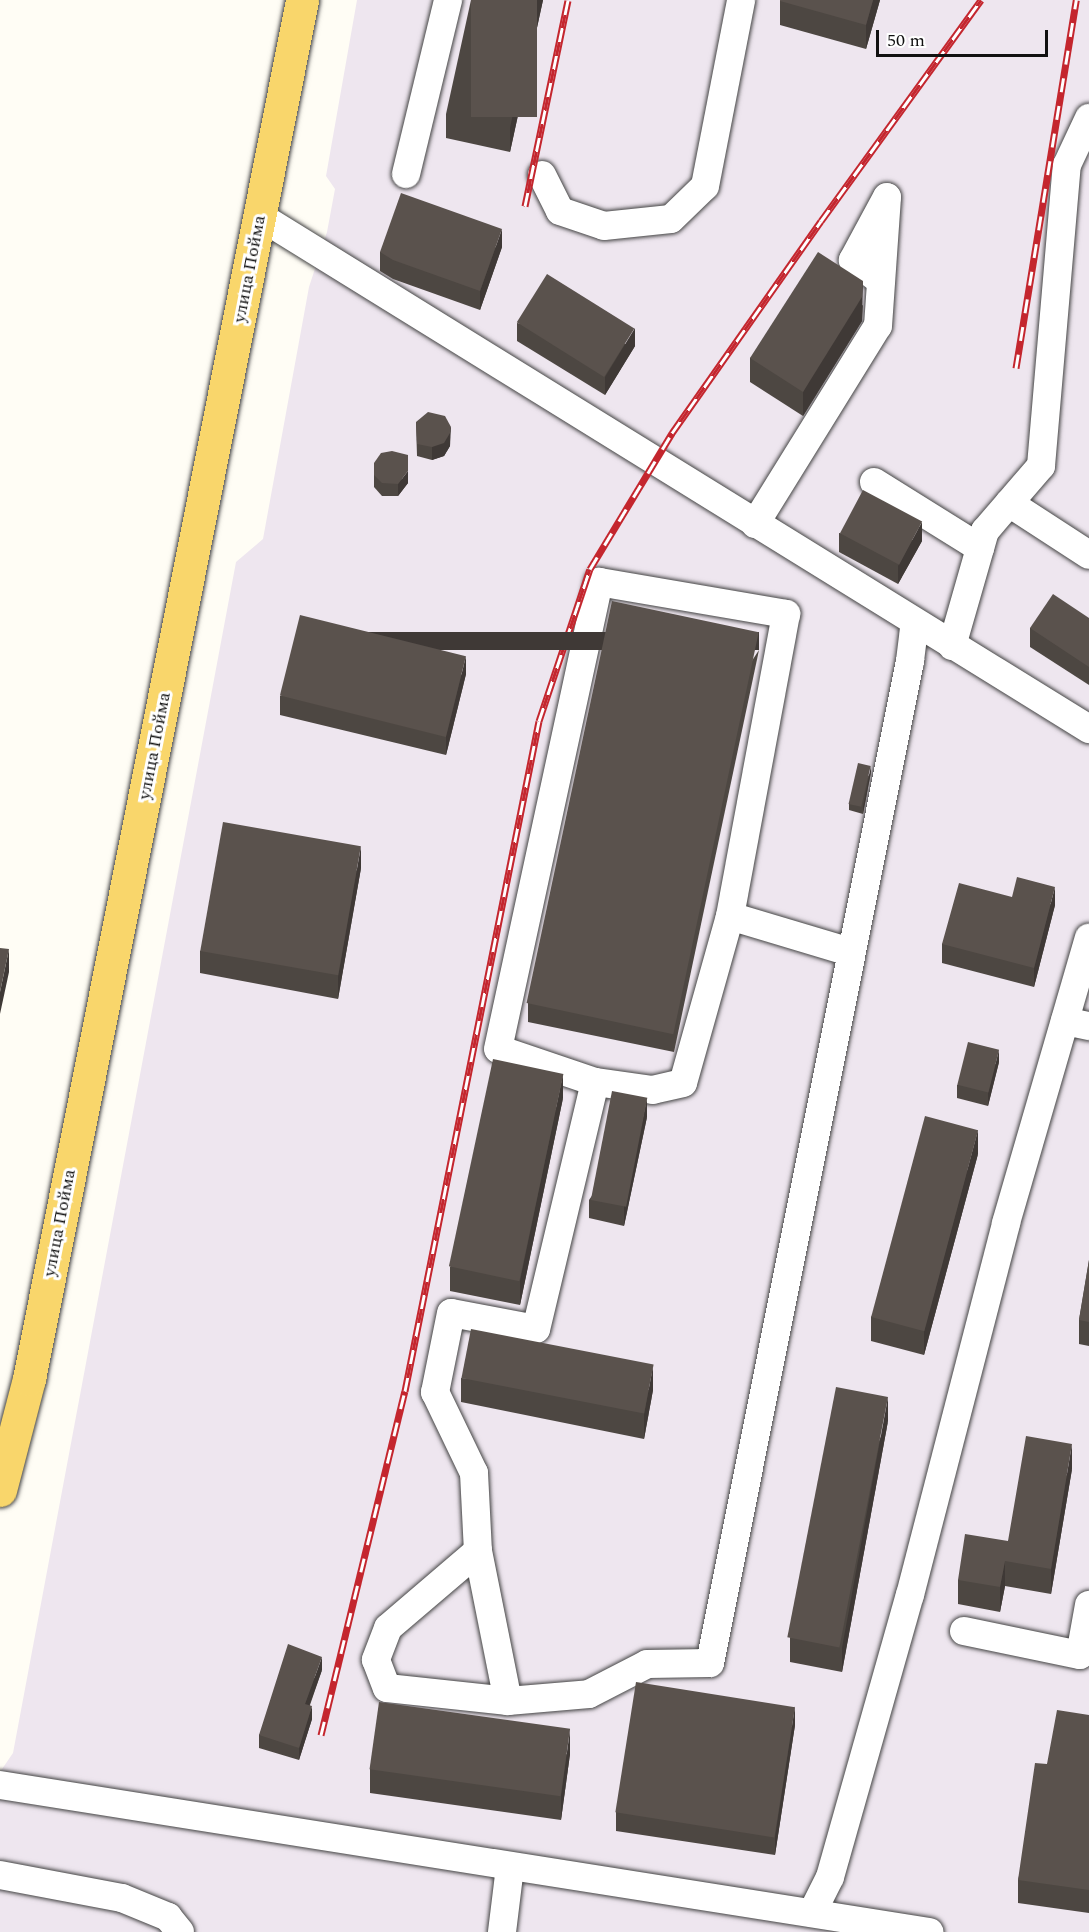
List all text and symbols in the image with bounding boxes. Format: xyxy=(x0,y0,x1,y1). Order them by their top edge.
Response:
scale bar xyxy=(879,18,1052,56)
text: 50 m xyxy=(887,27,925,54)
street label: улица Пойма xyxy=(229,213,271,325)
street label: улица Пойма xyxy=(134,690,176,802)
street label: улица Пойма xyxy=(39,1167,81,1279)

